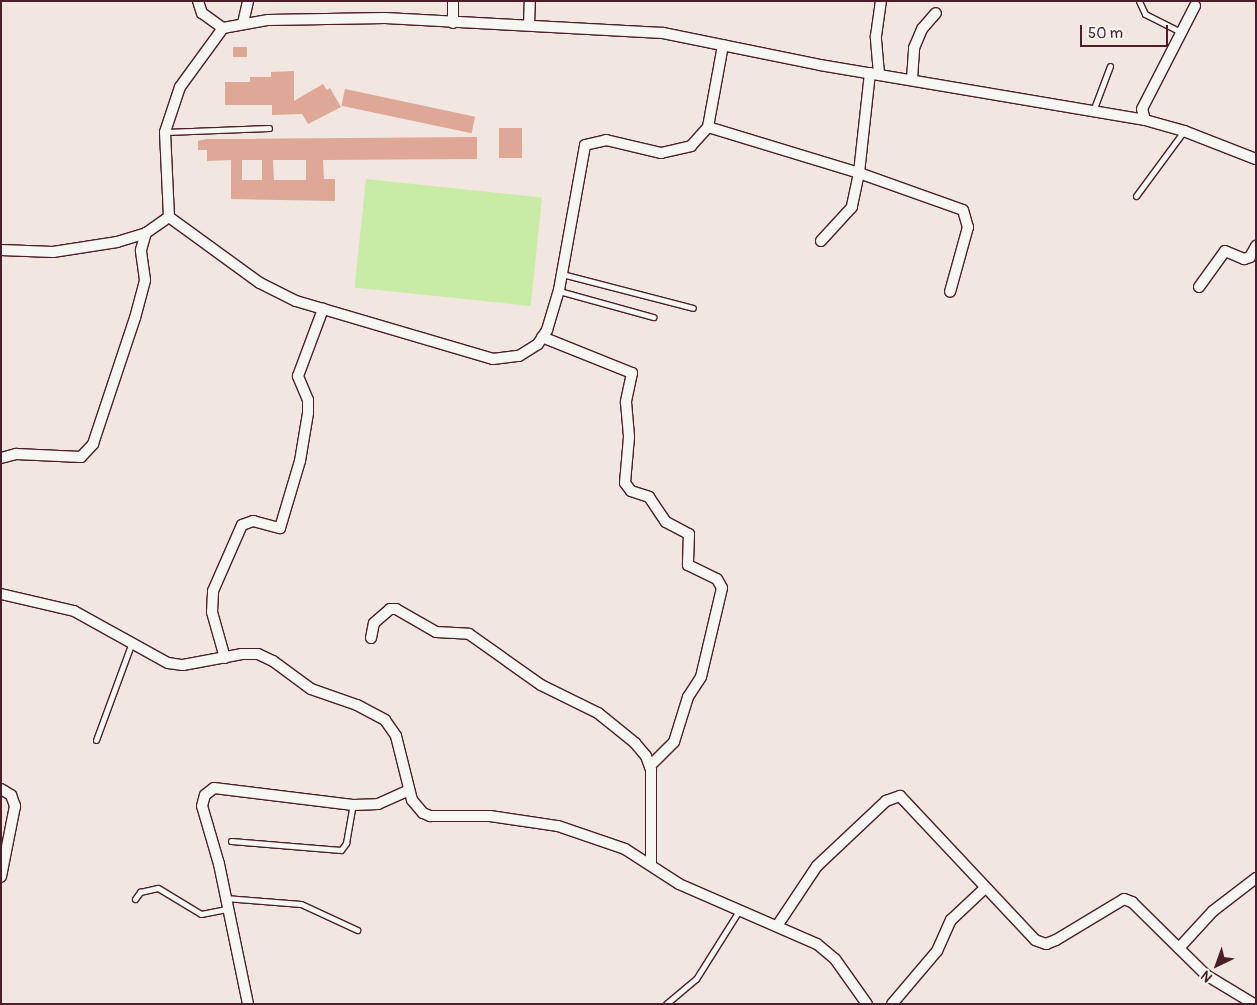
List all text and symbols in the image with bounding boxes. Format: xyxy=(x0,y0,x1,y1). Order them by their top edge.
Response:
scale bar xyxy=(1082,15,1170,47)
text: 50 m xyxy=(1088,24,1123,43)
north arrow xyxy=(1192,940,1242,990)
text: N xyxy=(1197,967,1216,986)

